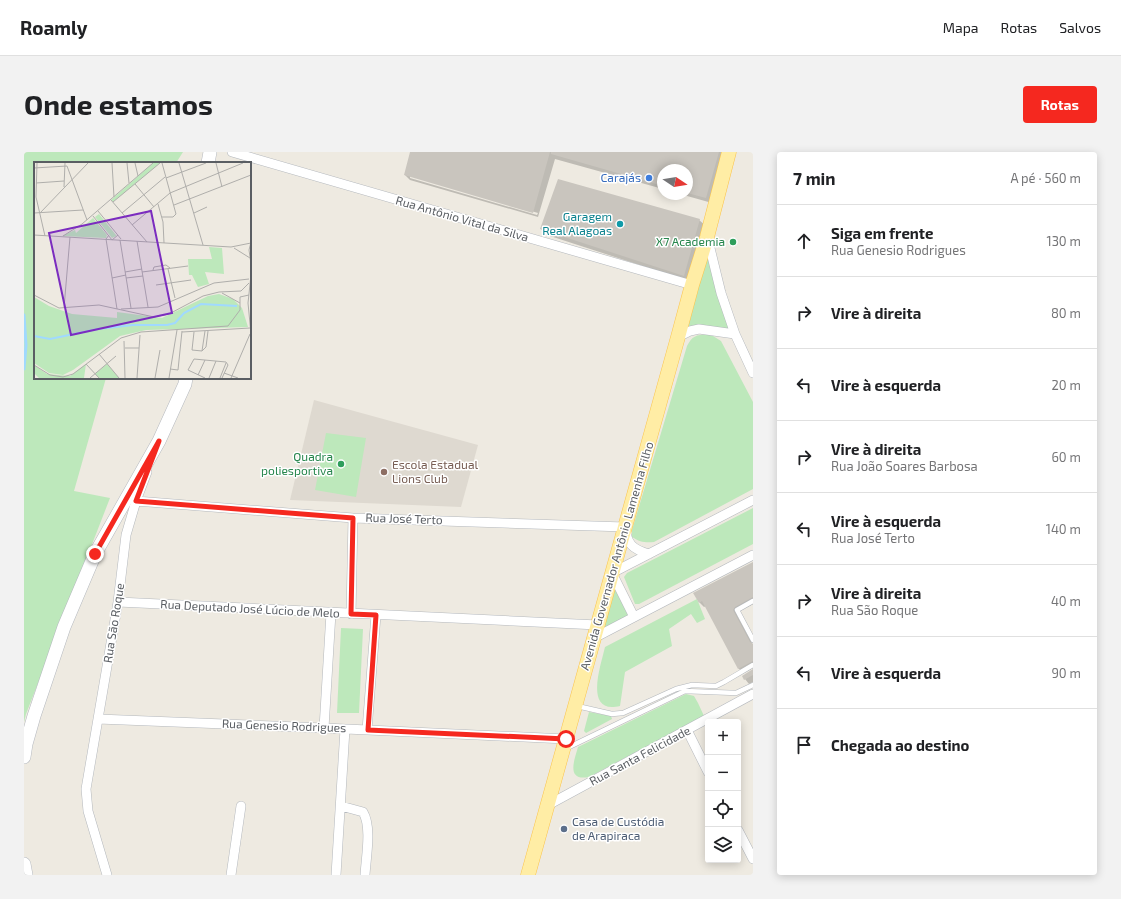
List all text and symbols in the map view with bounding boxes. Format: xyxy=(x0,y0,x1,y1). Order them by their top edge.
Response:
text: Roamly xyxy=(20,16,87,39)
text: Mapa xyxy=(943,19,979,36)
text: Rotas xyxy=(1001,19,1037,36)
text: Salvos xyxy=(1059,19,1101,36)
button: Rotas xyxy=(1023,86,1097,123)
text: Onde estamos xyxy=(24,87,213,121)
inset map xyxy=(34,162,251,379)
north arrow xyxy=(657,164,693,200)
text: 7 min xyxy=(793,168,836,188)
place label: Carajás xyxy=(600,170,641,185)
text: A pé · 560 m xyxy=(1010,170,1081,186)
marker: Carajás xyxy=(644,173,654,183)
street label: Rua Antônio Vital da Silva xyxy=(394,192,530,244)
place label: Garagem Real Alagoas xyxy=(542,209,612,237)
marker: Garagem Real Alagoas xyxy=(615,219,625,229)
text: Siga em frente xyxy=(831,224,933,242)
icon: ahead xyxy=(793,230,815,252)
text: 130 m xyxy=(1046,233,1081,249)
place label: X7 Academia xyxy=(656,234,725,248)
marker: X7 Academia xyxy=(728,237,738,247)
text: Rua Genesio Rodrigues xyxy=(831,242,966,258)
icon: right xyxy=(793,302,815,324)
text: Vire à direita xyxy=(831,304,921,322)
text: 80 m xyxy=(1051,305,1081,321)
icon: left xyxy=(793,374,815,396)
text: Vire à esquerda xyxy=(831,376,941,394)
text: 20 m xyxy=(1052,377,1081,393)
street label: Avenida Governador Antônio Lamenha Filho xyxy=(577,440,655,672)
text: Vire à direita xyxy=(831,440,921,458)
icon: right xyxy=(793,446,815,468)
place label: Quadra poliesportiva xyxy=(261,449,333,477)
text: 60 m xyxy=(1051,449,1081,465)
place label: Escola Estadual Lions Club xyxy=(392,457,479,485)
text: Rua João Soares Barbosa xyxy=(831,458,978,474)
marker: Quadra poliesportiva xyxy=(336,459,346,469)
marker: Escola Estadual Lions Club xyxy=(379,467,389,477)
street label: Rua José Terto xyxy=(365,510,443,526)
text: Vire à esquerda xyxy=(831,512,941,530)
icon: left xyxy=(793,518,815,540)
text: 140 m xyxy=(1046,521,1081,537)
text: Rua José Terto xyxy=(831,530,915,546)
route end xyxy=(86,545,104,563)
street label: Rua São Roque xyxy=(100,582,126,664)
text: Vire à direita xyxy=(831,584,921,602)
icon: right xyxy=(793,590,815,612)
text: 40 m xyxy=(1051,593,1081,609)
street label: Rua Deputado José Lúcio de Melo xyxy=(160,596,340,620)
text: Rua São Roque xyxy=(831,602,918,618)
icon: left xyxy=(793,662,815,684)
text: Vire à esquerda xyxy=(831,664,941,682)
text: 90 m xyxy=(1051,665,1081,681)
street label: Rua Genesio Rodrigues xyxy=(222,716,346,734)
map controls xyxy=(705,719,741,863)
button: + xyxy=(705,719,741,755)
street label: Rua Santa Felicidade xyxy=(587,723,693,788)
route start xyxy=(557,730,575,748)
icon: arrive xyxy=(793,734,815,756)
text: Chegada ao destino xyxy=(831,736,969,754)
button: − xyxy=(705,755,741,791)
button: locate xyxy=(705,791,741,827)
place label: Casa de Custódia de Arapiraca xyxy=(572,814,664,842)
marker: Casa de Custódia de Arapiraca xyxy=(559,824,569,834)
button: layers xyxy=(705,827,741,863)

